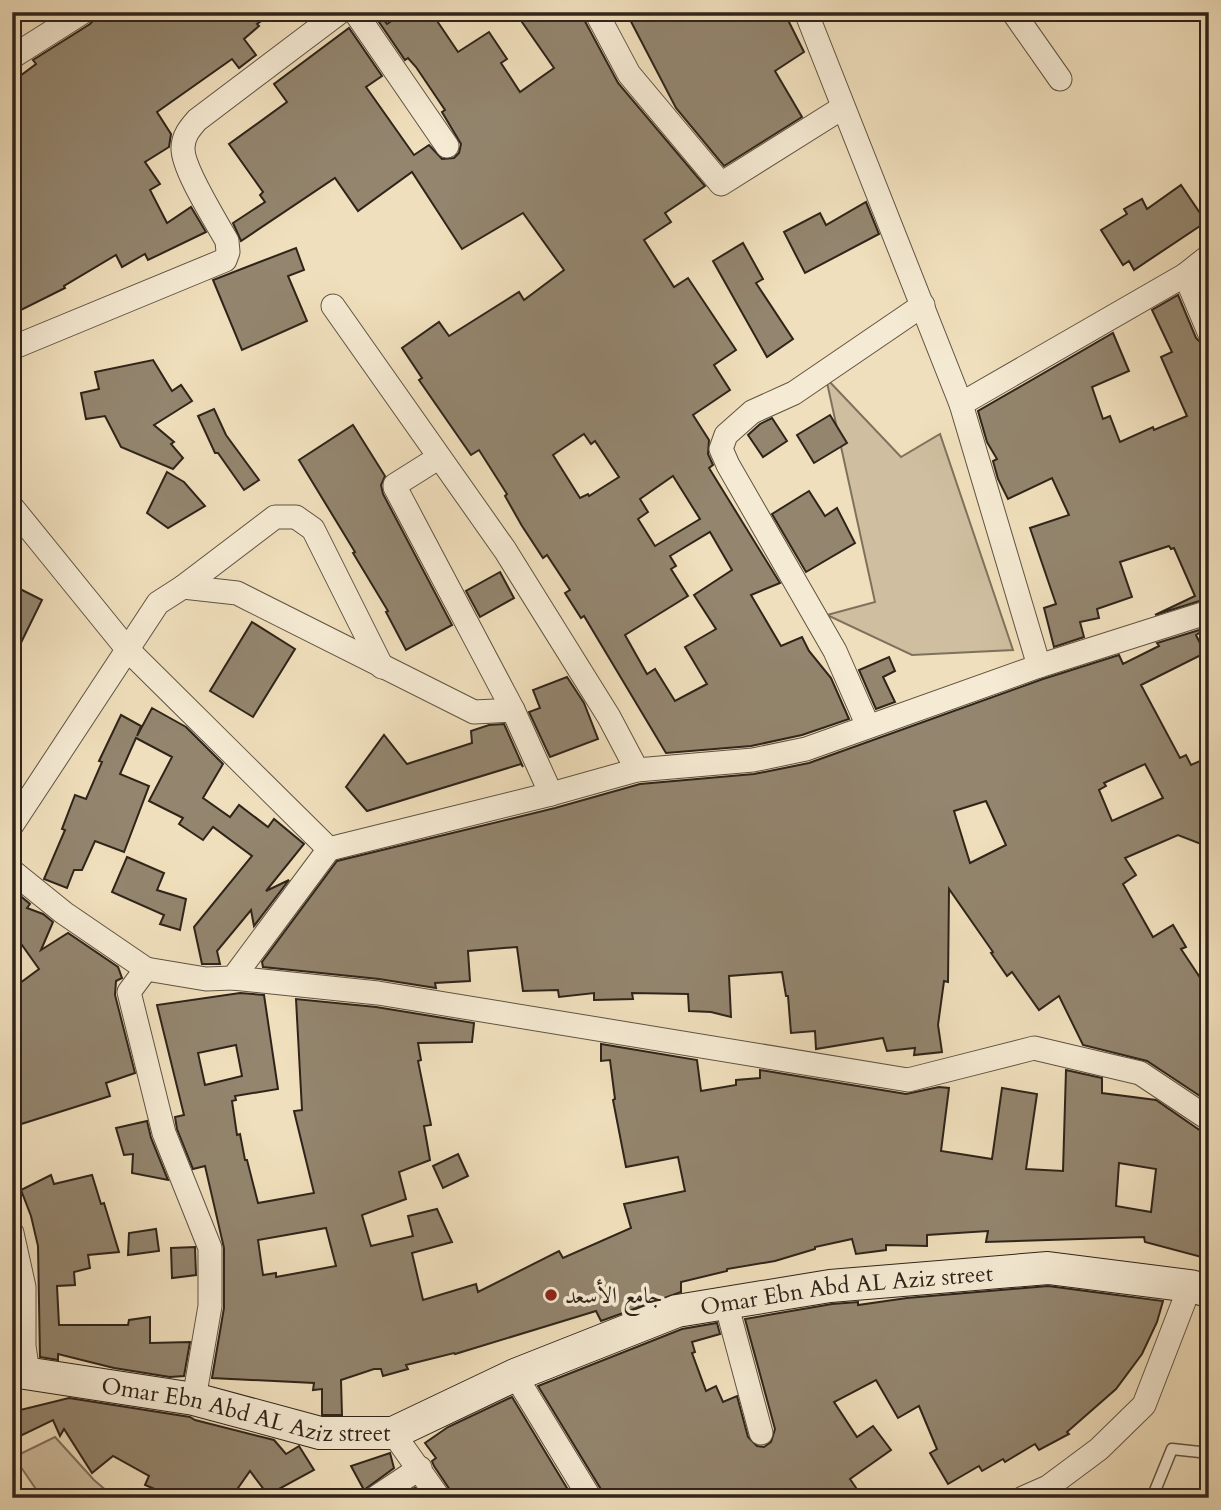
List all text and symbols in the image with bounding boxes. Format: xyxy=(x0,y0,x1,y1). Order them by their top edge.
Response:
street label: Omar Ebn Abd AL Aziz street xyxy=(698,1257,994,1322)
place label: جامع الأسعد xyxy=(565,1279,663,1316)
marker: جامع الأسعد xyxy=(543,1287,559,1303)
street label: Omar Ebn Abd AL Aziz street xyxy=(99,1369,391,1449)

